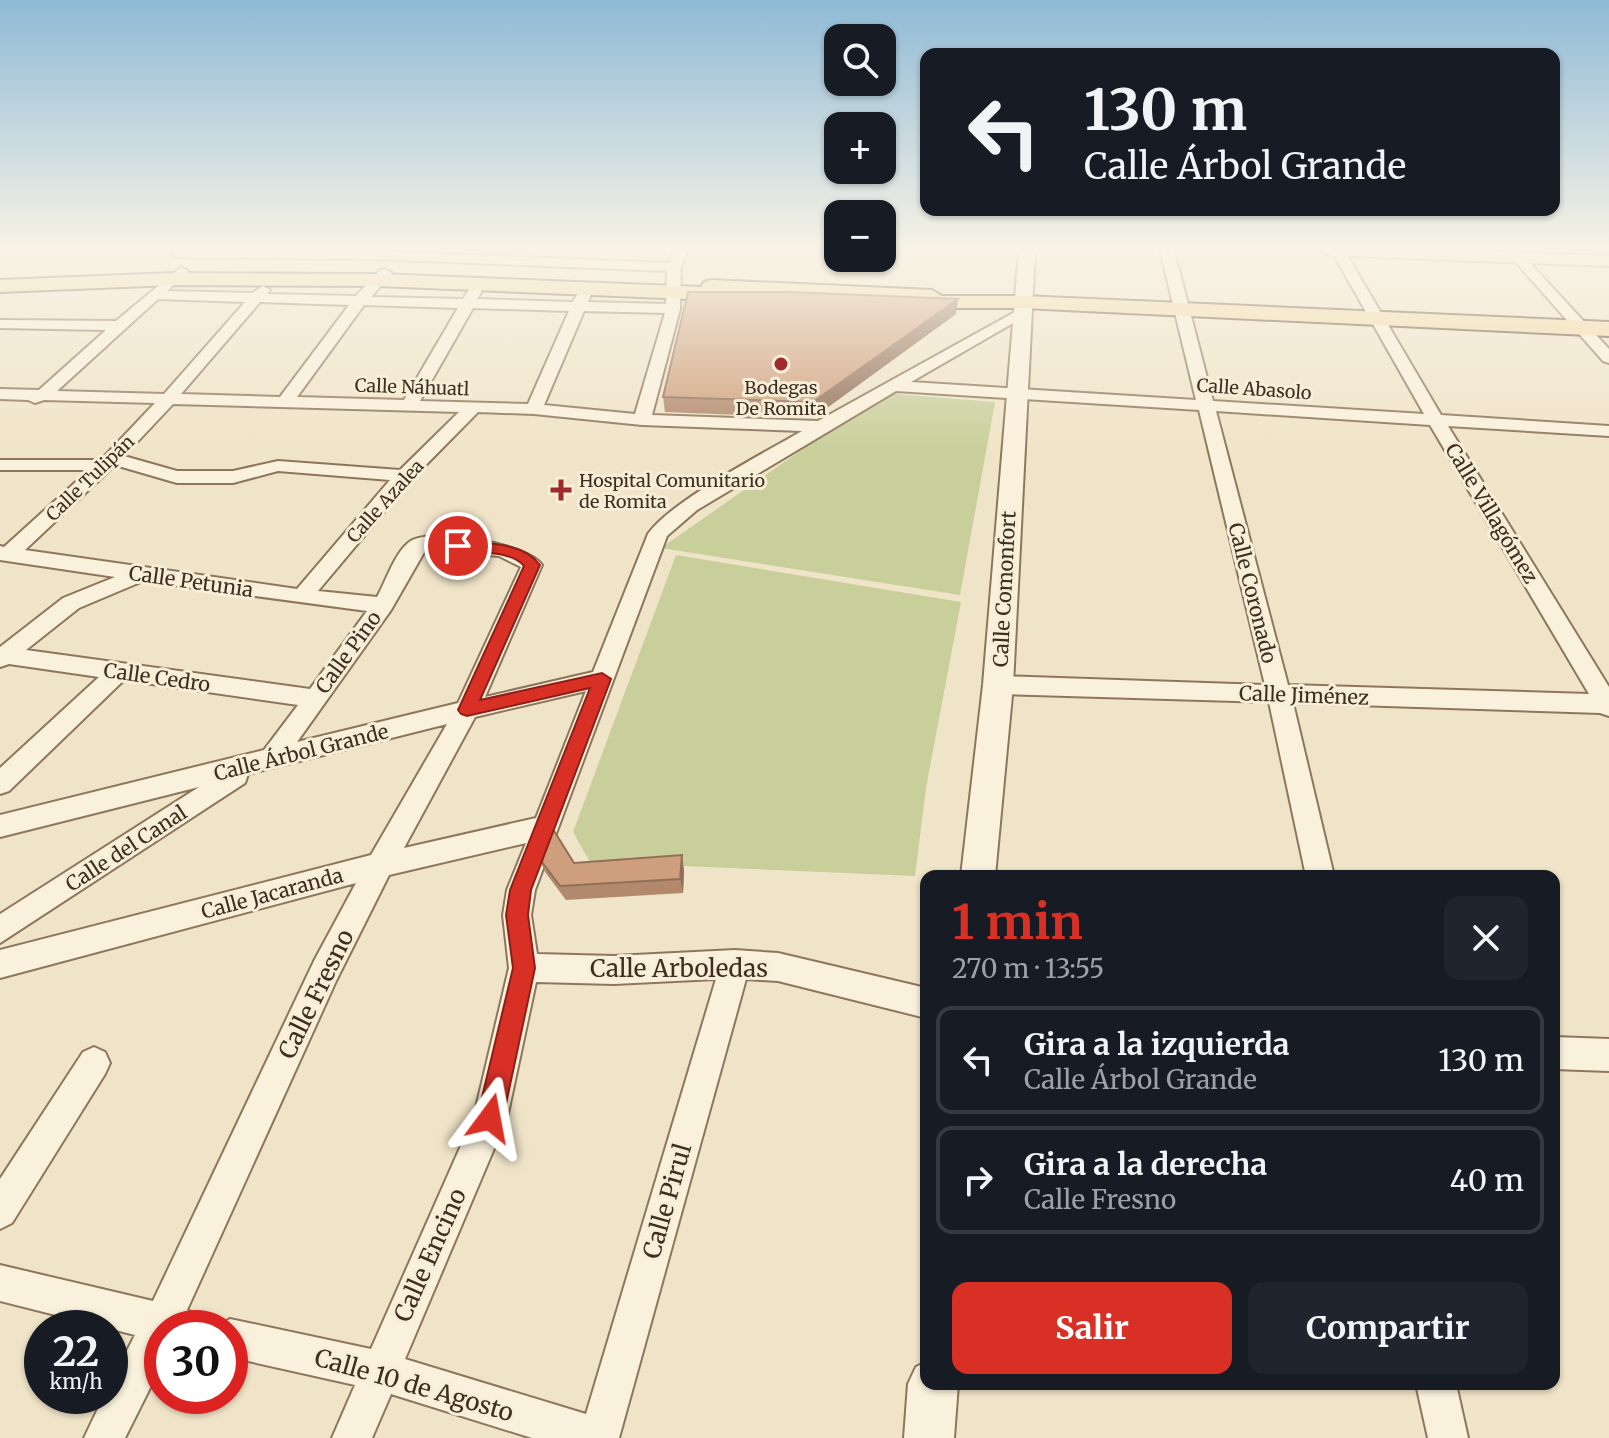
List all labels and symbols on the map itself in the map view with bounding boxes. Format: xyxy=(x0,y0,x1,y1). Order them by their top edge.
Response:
marker: Bodegas De Romita xyxy=(772,355,790,373)
street label: Calle Náhuatl xyxy=(354,374,470,401)
street label: Calle Abasolo xyxy=(1196,374,1312,404)
place label: Bodegas De Romita xyxy=(736,376,827,420)
street label: Calle Tulipán xyxy=(41,430,139,526)
street label: Calle Villagómez xyxy=(1440,438,1544,588)
street label: Calle Azalea xyxy=(342,454,429,547)
place label: Hospital Comunitario de Romita xyxy=(579,469,765,513)
marker: Hospital Comunitario de Romita xyxy=(550,479,572,501)
street label: Calle Comonfort xyxy=(987,510,1021,668)
pin xyxy=(424,512,492,580)
street label: Calle Coronado xyxy=(1223,520,1283,666)
street label: Calle Petunia xyxy=(127,560,255,602)
street label: Calle Pino xyxy=(310,606,386,698)
street label: Calle Cedro xyxy=(102,657,212,697)
street label: Calle Jiménez xyxy=(1239,680,1369,710)
street label: Calle Árbol Grande xyxy=(211,716,391,786)
street label: Calle del Canal xyxy=(61,800,191,896)
street label: Calle Jacaranda xyxy=(198,862,346,924)
street label: Calle Fresno xyxy=(271,924,361,1064)
street label: Calle Arboledas xyxy=(590,953,768,984)
position arrow xyxy=(448,1076,532,1160)
street label: Calle Pirul xyxy=(636,1140,698,1262)
street label: Calle Encino xyxy=(387,1183,473,1327)
speed limit sign: 30 xyxy=(144,1310,248,1414)
street label: Calle 10 de Agosto xyxy=(311,1342,517,1428)

